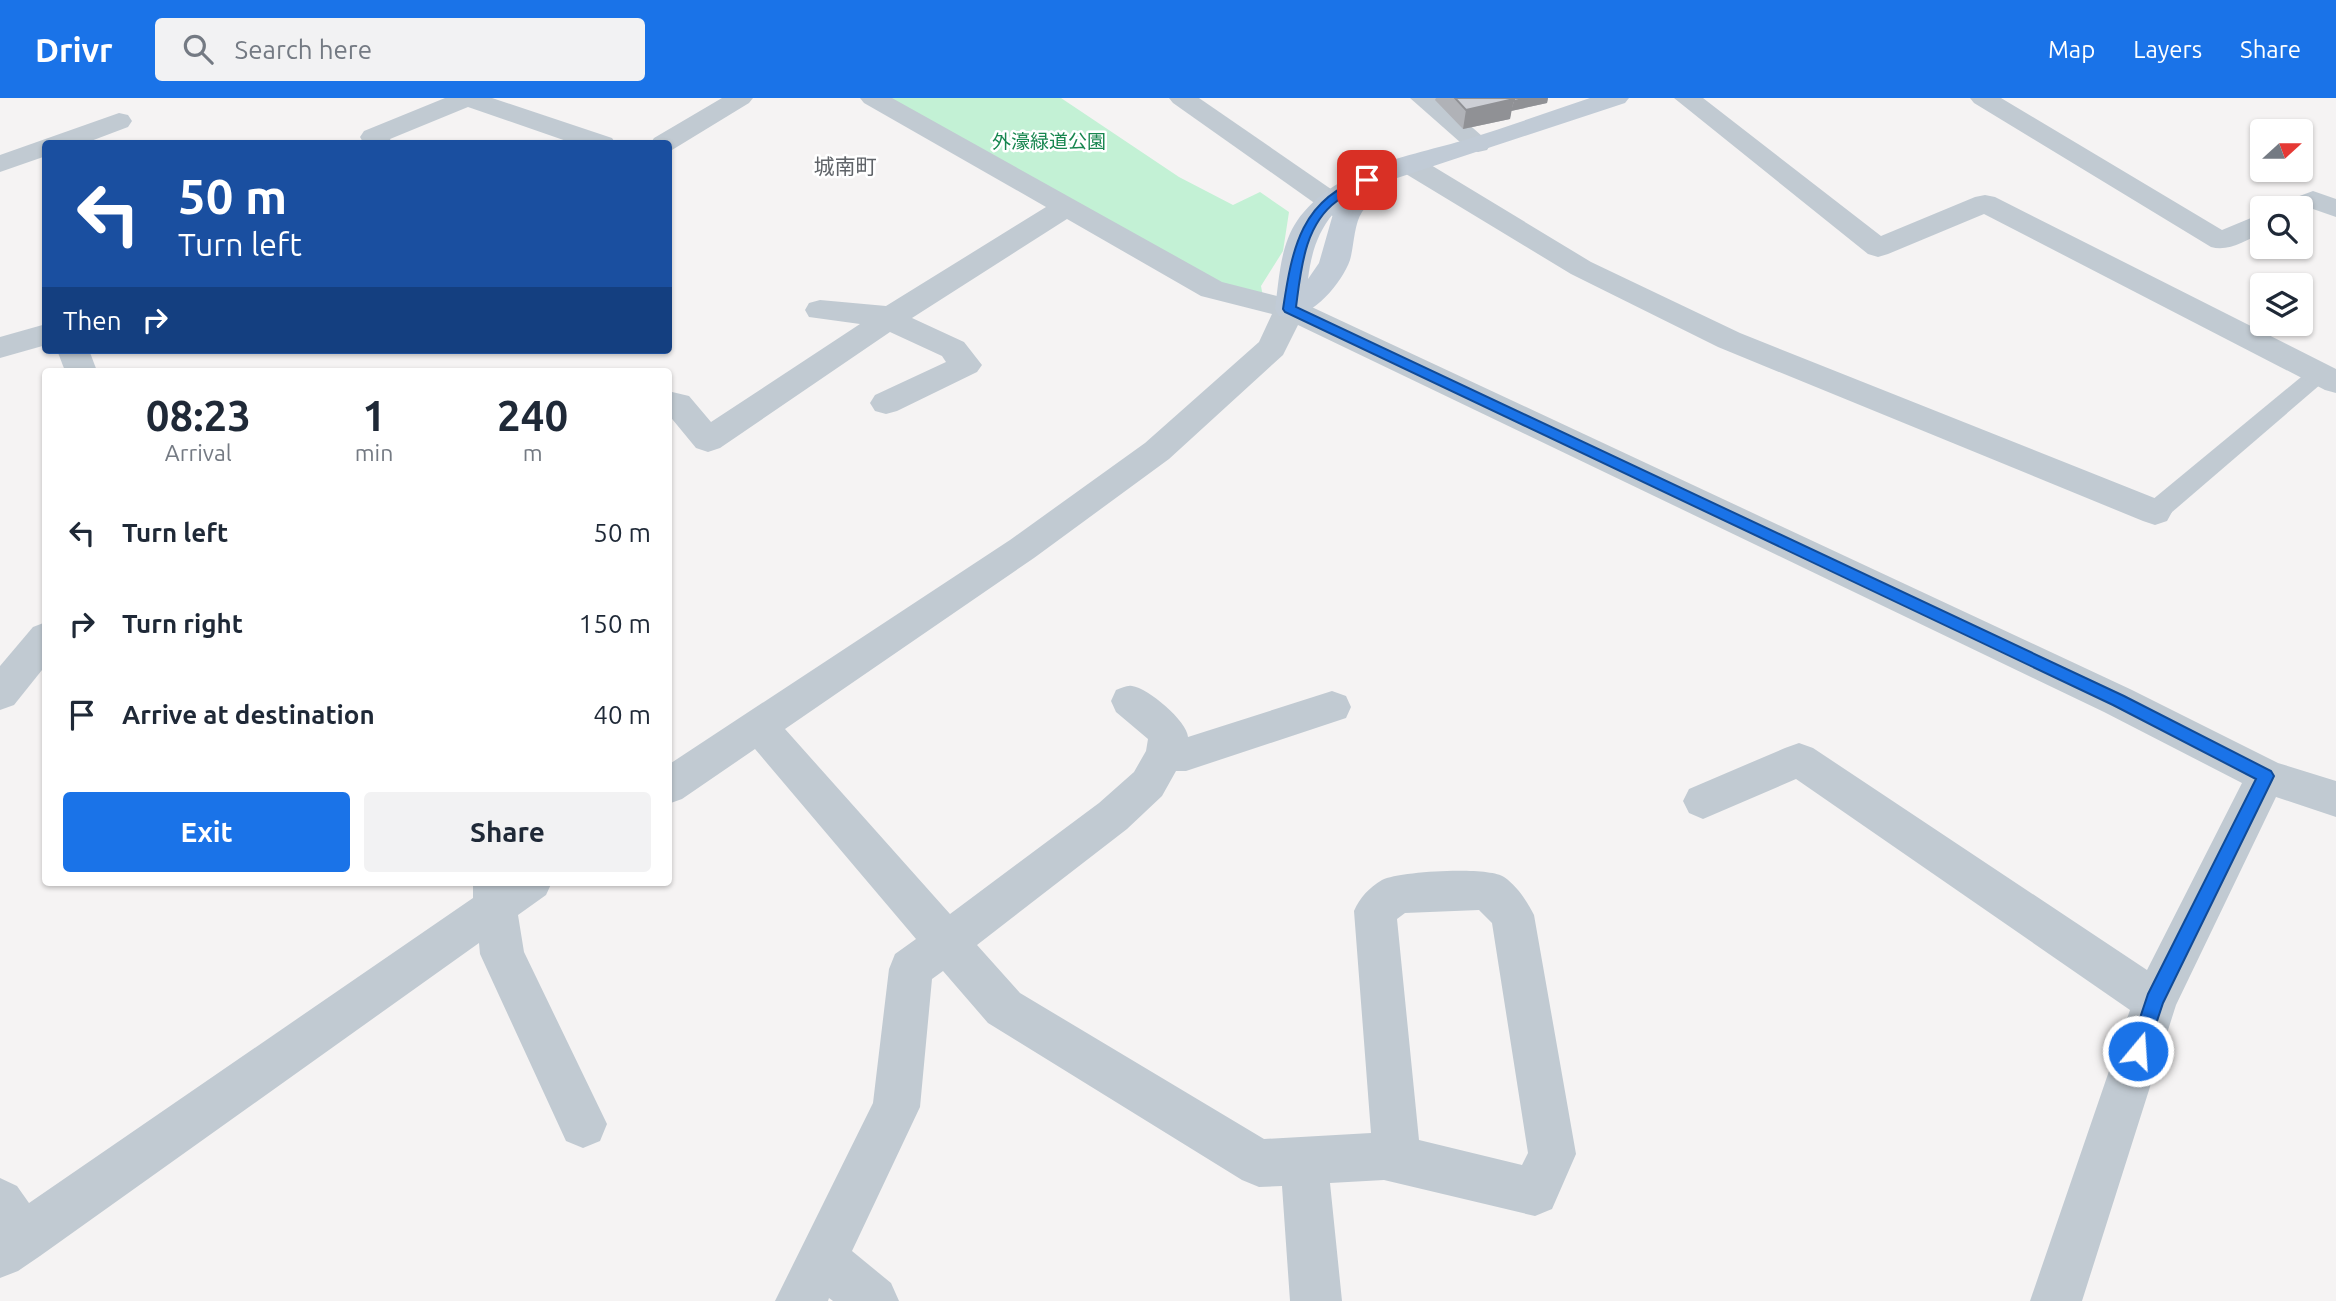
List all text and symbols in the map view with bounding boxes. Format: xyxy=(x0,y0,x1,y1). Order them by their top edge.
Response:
search box xyxy=(155,18,645,81)
icon: search xyxy=(179,30,217,68)
text: Drivr xyxy=(35,31,113,68)
text: Search here xyxy=(235,35,372,64)
text: Map xyxy=(2048,36,2095,63)
text: Layers xyxy=(2133,36,2202,63)
text: Share xyxy=(2240,36,2301,63)
north arrow xyxy=(2250,119,2314,182)
map controls xyxy=(2250,119,2313,336)
park label: 外濠緑道公園 xyxy=(992,130,1106,152)
pin xyxy=(1337,150,1397,210)
district label: 城南町 xyxy=(814,154,877,178)
icon: arrive xyxy=(1348,161,1386,199)
icon: left xyxy=(63,168,154,259)
text: 50 m xyxy=(178,168,287,223)
button: search xyxy=(2250,196,2313,259)
text: Turn left xyxy=(178,226,302,262)
button: layers xyxy=(2250,273,2313,336)
icon: right xyxy=(136,301,174,339)
text: Then xyxy=(63,306,122,335)
text: 08:23 xyxy=(146,392,251,439)
text: 1 xyxy=(362,392,386,439)
text: 240 xyxy=(497,392,568,439)
text: Arrival xyxy=(165,440,232,465)
text: min xyxy=(355,440,393,465)
text: m xyxy=(523,440,543,465)
icon: left xyxy=(63,514,101,552)
text: Turn left xyxy=(122,518,228,547)
text: 50 m xyxy=(593,518,651,547)
icon: right xyxy=(63,605,101,643)
text: Turn right xyxy=(122,609,243,638)
text: 150 m xyxy=(579,609,651,638)
icon: arrive xyxy=(63,696,101,734)
text: Arrive at destination xyxy=(122,700,375,729)
text: 40 m xyxy=(593,700,651,729)
button: Exit xyxy=(63,792,350,872)
button: Share xyxy=(364,792,651,872)
position arrow xyxy=(2101,1014,2175,1088)

